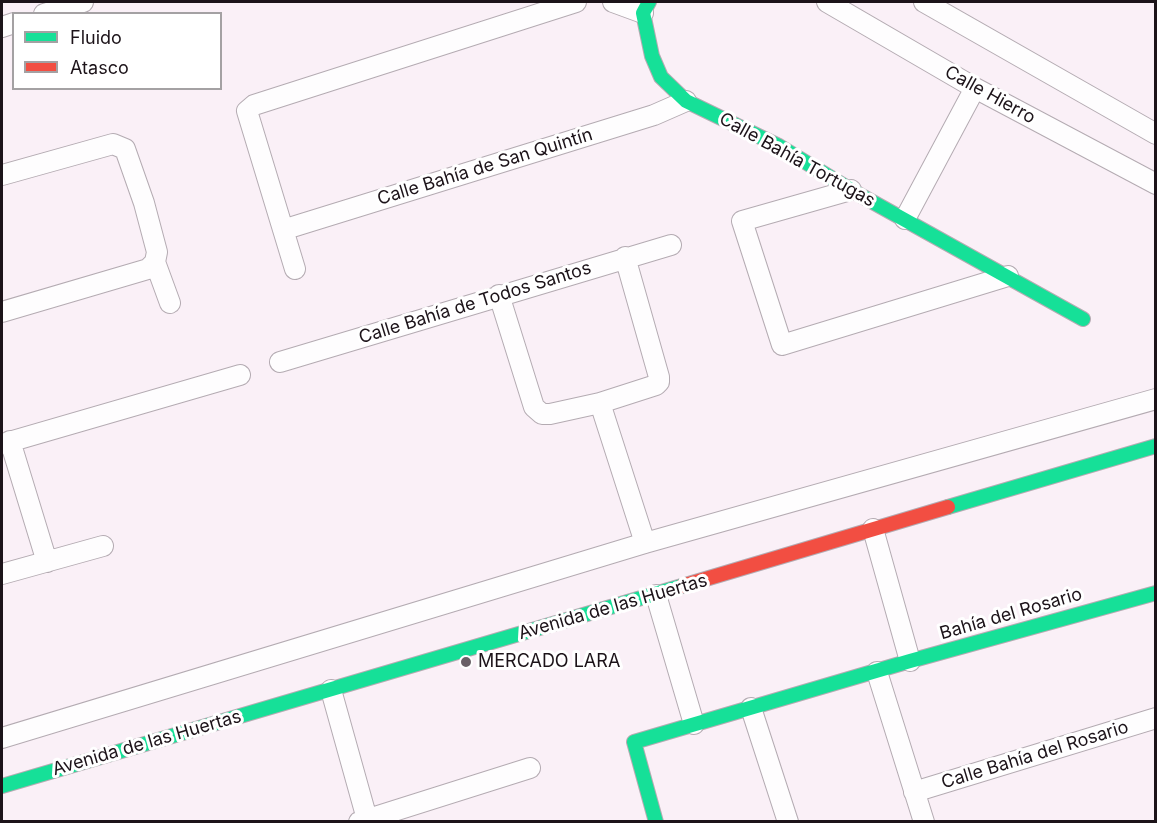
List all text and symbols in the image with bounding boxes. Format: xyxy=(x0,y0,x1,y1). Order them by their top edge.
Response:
legend xyxy=(12,12,222,90)
text: Fluido xyxy=(70,27,122,48)
text: Atasco xyxy=(70,57,129,78)
street label: Calle Hierro xyxy=(941,61,1039,129)
street label: Calle Bahía Tortugas xyxy=(715,108,879,212)
street label: Calle Bahía de San Quintín xyxy=(375,124,595,210)
street label: Calle Bahía de Todos Santos xyxy=(356,257,594,349)
street label: Avenida de las Huertas xyxy=(516,570,710,644)
street label: Bahía del Rosario xyxy=(937,583,1085,645)
place label: MERCADO LARA xyxy=(478,651,620,673)
marker: MERCADO LARA xyxy=(459,655,473,669)
street label: Avenida de las Huertas xyxy=(50,706,244,780)
street label: Calle Bahía del Rosario xyxy=(939,716,1131,794)

